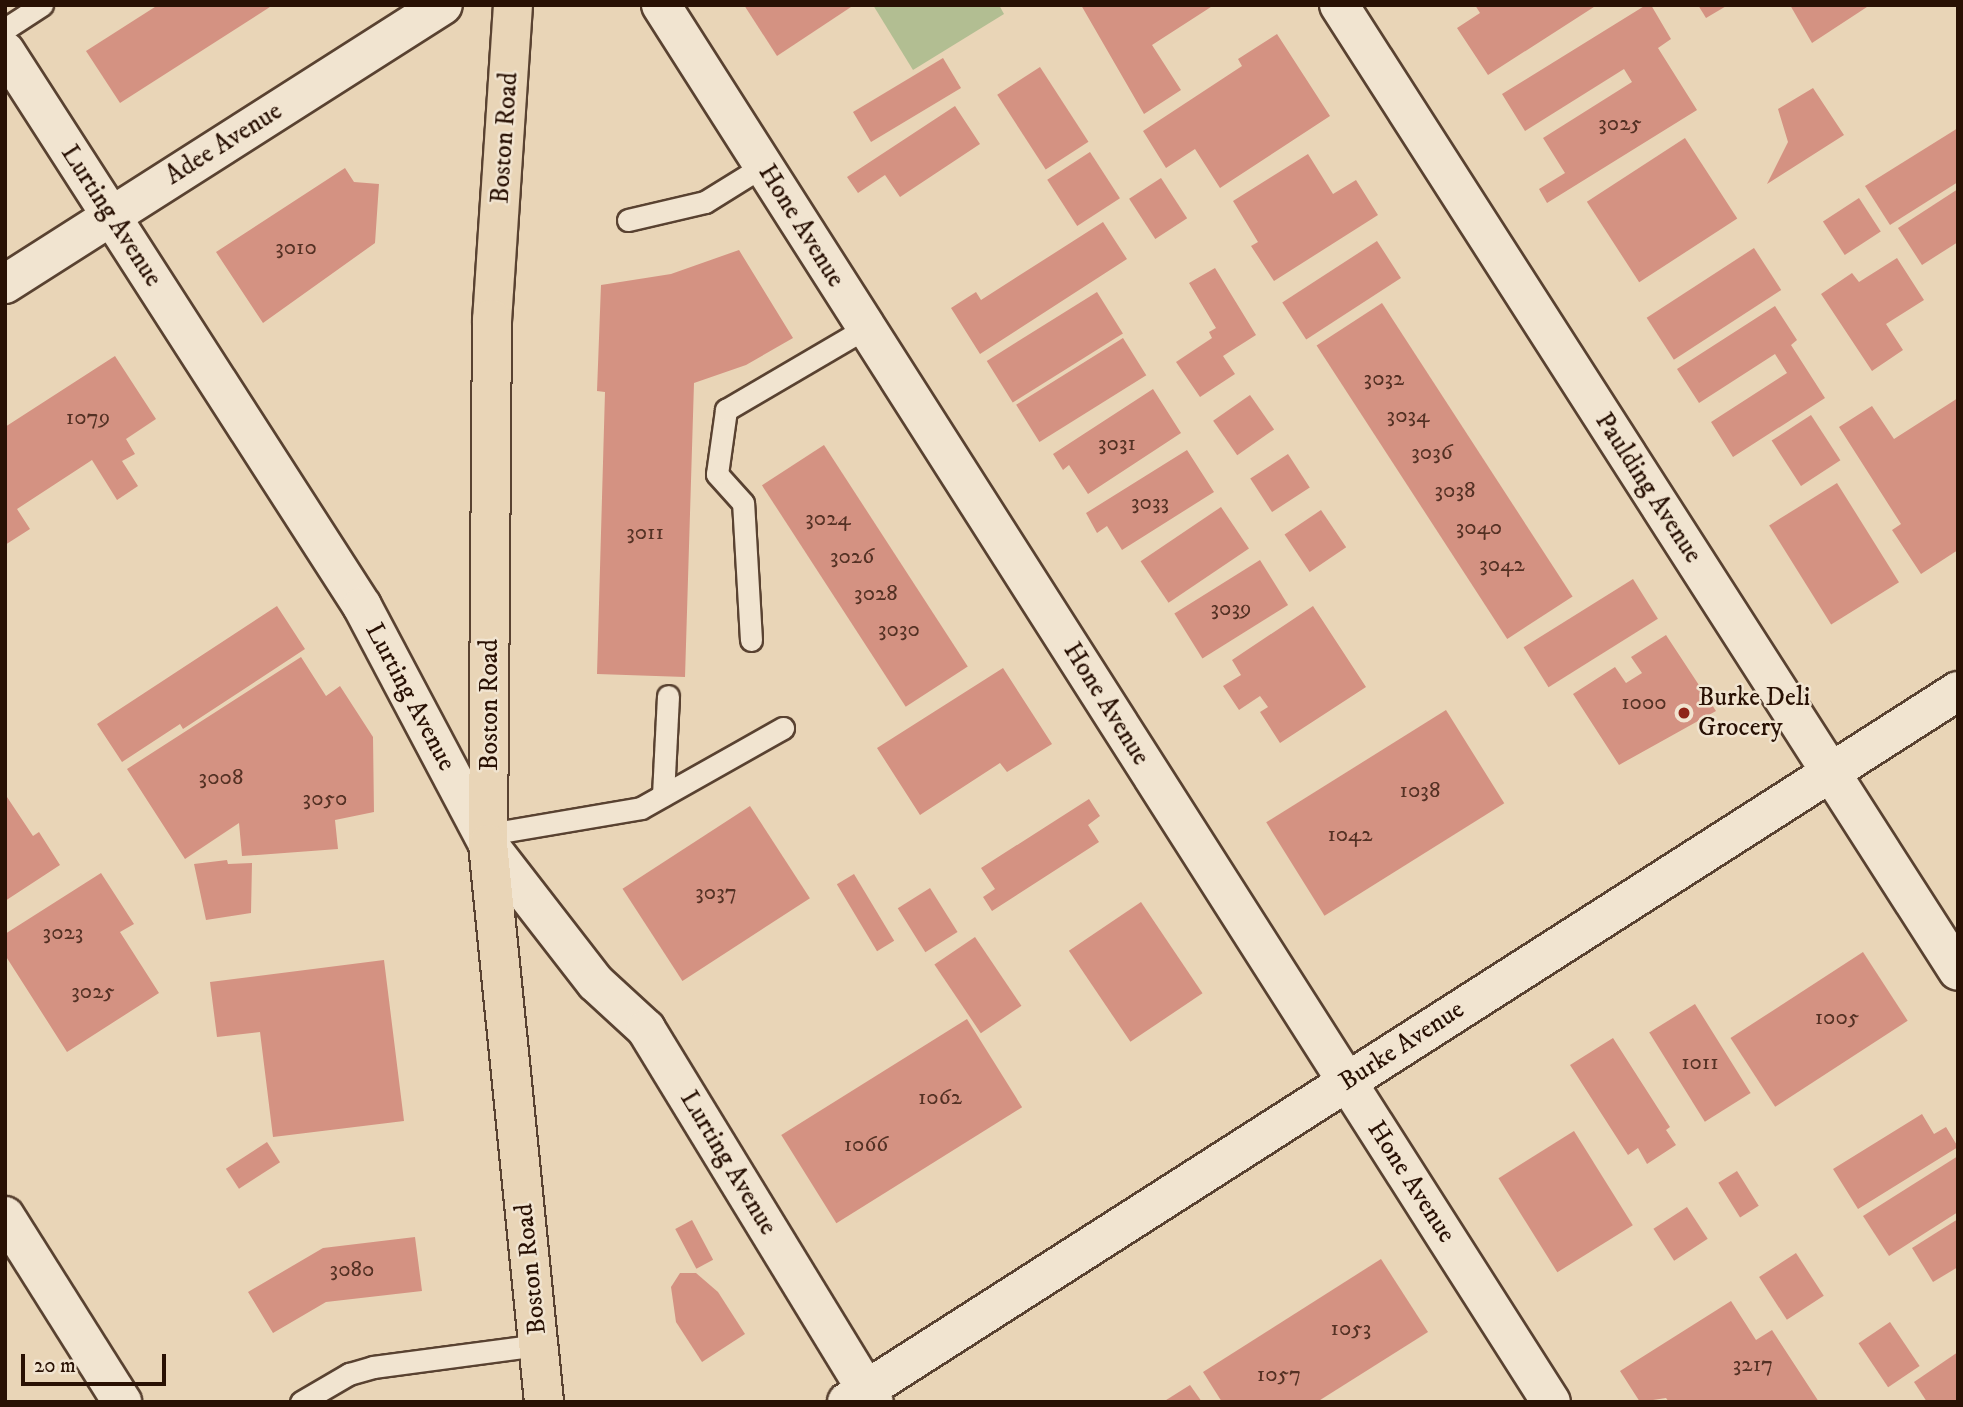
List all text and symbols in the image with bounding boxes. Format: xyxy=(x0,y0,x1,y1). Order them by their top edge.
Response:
street label: Boston Road xyxy=(485,71,525,205)
street label: Adee Avenue xyxy=(160,96,288,192)
house number: 3025 xyxy=(1598,110,1642,138)
street label: Lurting Avenue xyxy=(54,139,168,293)
street label: Hone Avenue xyxy=(751,159,851,293)
house number: 3010 xyxy=(275,234,317,262)
house number: 3032 xyxy=(1364,365,1404,393)
house number: 3034 xyxy=(1387,402,1429,430)
house number: 1079 xyxy=(66,404,110,432)
street label: Paulding Avenue xyxy=(1588,407,1708,569)
house number: 3031 xyxy=(1098,430,1136,458)
house number: 3036 xyxy=(1411,439,1453,467)
house number: 3038 xyxy=(1434,477,1476,505)
house number: 3033 xyxy=(1131,489,1169,517)
house number: 3024 xyxy=(805,505,851,533)
house number: 3040 xyxy=(1456,514,1502,542)
house number: 3011 xyxy=(626,519,664,547)
house number: 3026 xyxy=(830,543,874,571)
house number: 3042 xyxy=(1479,551,1525,579)
house number: 3028 xyxy=(854,580,898,608)
house number: 3039 xyxy=(1210,595,1252,623)
house number: 3030 xyxy=(878,616,920,644)
street label: Lurting Avenue xyxy=(358,618,462,776)
street label: Hone Avenue xyxy=(1056,637,1156,771)
street label: Boston Road xyxy=(474,639,506,771)
place label: Burke Deli Grocery xyxy=(1698,682,1810,744)
house number: 1000 xyxy=(1621,689,1667,717)
marker: Burke Deli Grocery xyxy=(1676,705,1692,721)
house number: 3008 xyxy=(199,764,243,792)
house number: 1038 xyxy=(1400,777,1440,805)
house number: 3050 xyxy=(303,785,347,813)
house number: 1042 xyxy=(1327,821,1373,849)
house number: 3037 xyxy=(695,879,737,907)
house number: 3023 xyxy=(43,919,83,947)
house number: 3025 xyxy=(71,978,115,1006)
street label: Burke Avenue xyxy=(1334,994,1470,1098)
house number: 1005 xyxy=(1815,1004,1859,1032)
house number: 1011 xyxy=(1681,1049,1719,1077)
house number: 1062 xyxy=(918,1084,962,1112)
street label: Lurting Avenue xyxy=(673,1085,783,1241)
street label: Hone Avenue xyxy=(1360,1115,1462,1249)
house number: 1066 xyxy=(844,1131,888,1159)
street label: Boston Road xyxy=(509,1202,553,1336)
house number: 3080 xyxy=(330,1256,374,1284)
house number: 1053 xyxy=(1331,1315,1371,1343)
scale bar xyxy=(24,1340,170,1384)
house number: 3217 xyxy=(1733,1351,1773,1379)
text: 20 m xyxy=(34,1353,76,1379)
house number: 1057 xyxy=(1257,1361,1301,1389)

